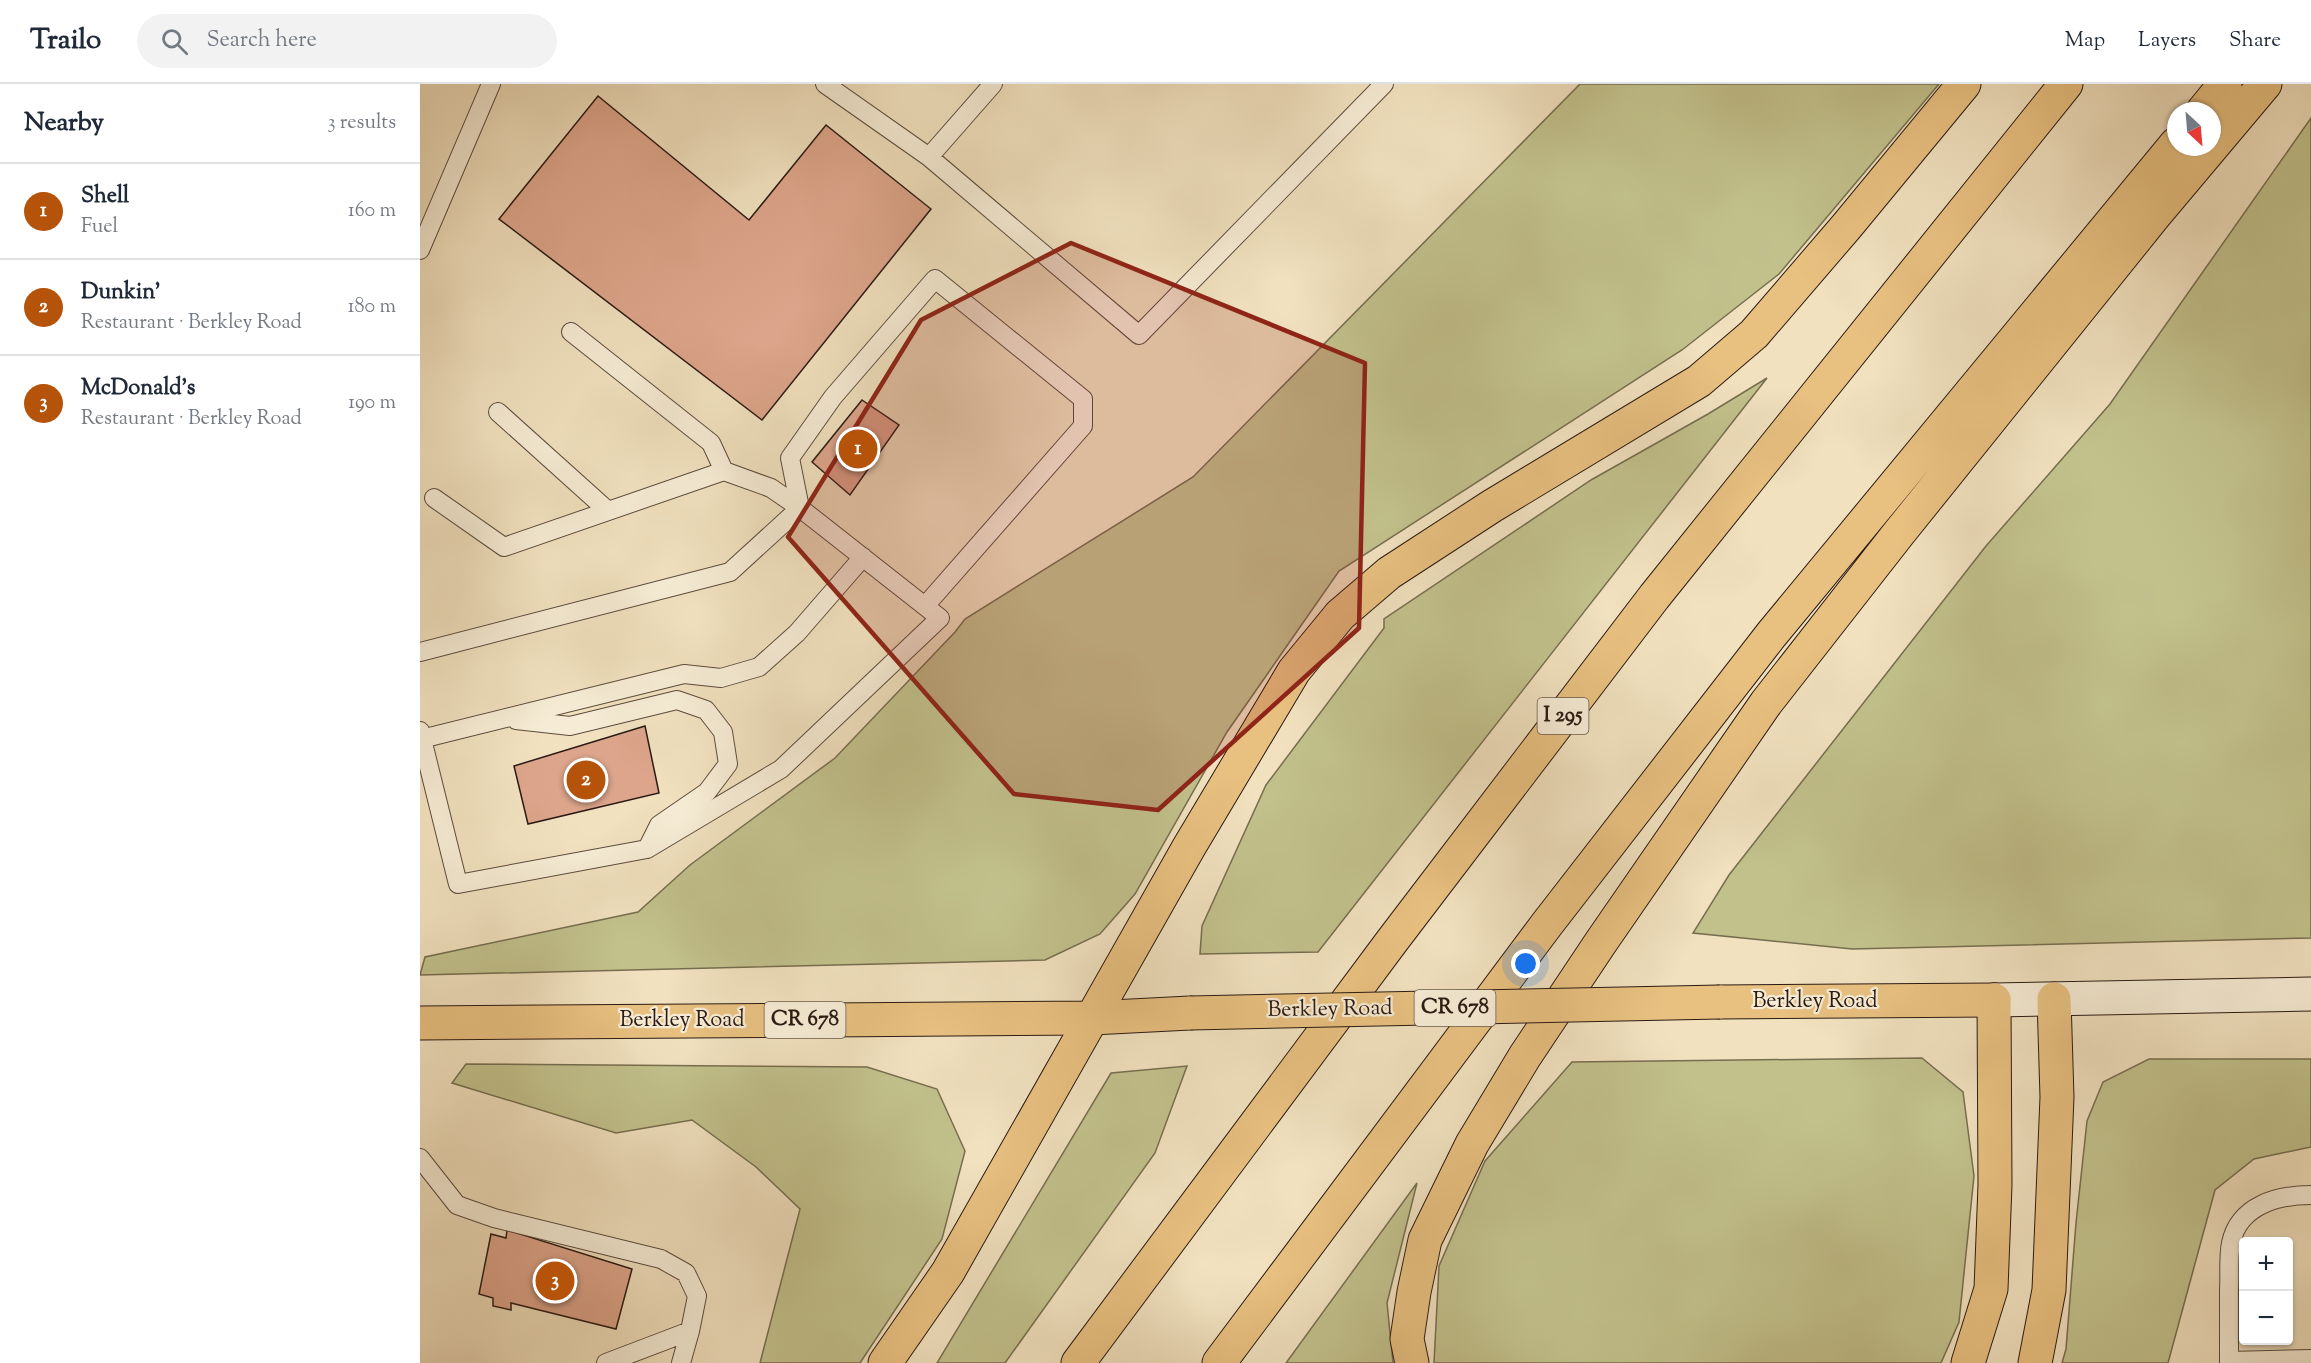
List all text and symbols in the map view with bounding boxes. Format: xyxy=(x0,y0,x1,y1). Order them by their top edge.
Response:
search box xyxy=(137,14,557,68)
text: Trailo xyxy=(30,21,101,61)
icon: search xyxy=(158,25,191,58)
text: Search here xyxy=(206,25,317,57)
text: Map xyxy=(2065,26,2105,56)
text: Layers xyxy=(2138,26,2196,56)
text: Share xyxy=(2229,26,2281,56)
north arrow xyxy=(2167,102,2221,156)
text: Nearby xyxy=(24,105,104,142)
text: 3 results xyxy=(327,109,396,138)
text: Shell xyxy=(81,181,129,213)
text: 1 xyxy=(40,197,47,226)
text: 160 m xyxy=(348,197,396,226)
text: Fuel xyxy=(81,213,118,242)
text: Dunkin' xyxy=(81,277,161,309)
text: 2 xyxy=(39,293,48,322)
text: 180 m xyxy=(348,293,396,322)
text: Restaurant · Berkley Road xyxy=(81,309,302,338)
text: McDonald's xyxy=(81,373,195,405)
text: 3 xyxy=(39,389,48,418)
text: 190 m xyxy=(348,389,396,418)
text: Restaurant · Berkley Road xyxy=(81,405,302,434)
pin: 1 xyxy=(838,426,878,472)
road number: I 295 xyxy=(1538,698,1588,734)
pin: 2 xyxy=(566,758,606,802)
your location xyxy=(1511,949,1540,978)
street label: Berkley Road xyxy=(1752,986,1878,1018)
road number: CR 678 xyxy=(1414,990,1496,1026)
street label: Berkley Road xyxy=(1267,993,1393,1027)
road number: CR 678 xyxy=(764,1002,846,1038)
street label: Berkley Road xyxy=(619,1005,745,1037)
map controls xyxy=(2239,1237,2293,1345)
button: + xyxy=(2239,1237,2293,1291)
pin: 3 xyxy=(536,1258,574,1304)
button: − xyxy=(2239,1291,2293,1345)

